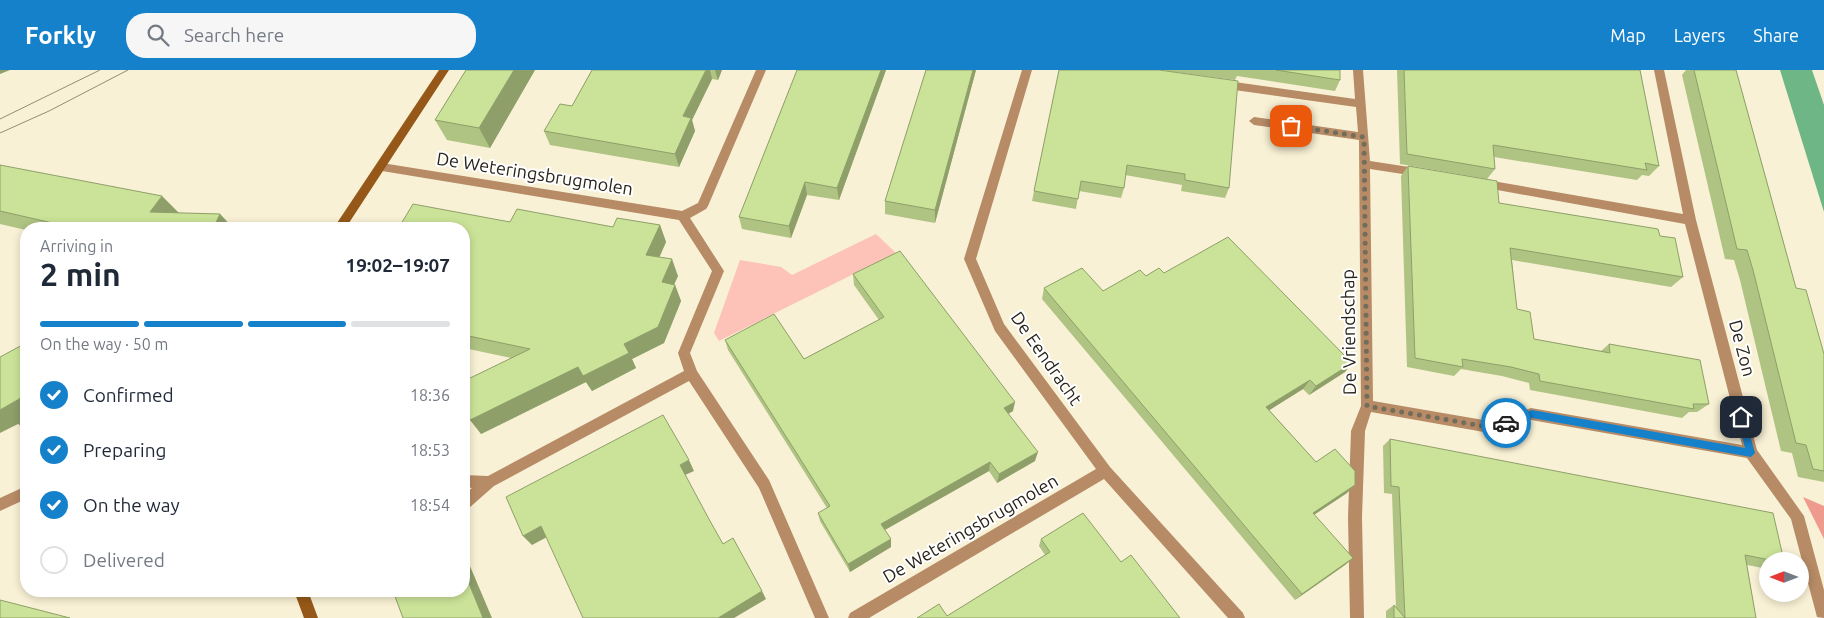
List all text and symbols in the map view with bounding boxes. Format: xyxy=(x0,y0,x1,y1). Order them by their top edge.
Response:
search box xyxy=(126,13,476,58)
icon: search xyxy=(144,21,172,49)
text: Forkly xyxy=(25,22,96,49)
text: Search here xyxy=(184,24,284,46)
text: Map xyxy=(1610,25,1646,45)
text: Layers xyxy=(1674,25,1725,45)
text: Share xyxy=(1753,25,1799,45)
pin xyxy=(1270,105,1312,147)
icon: bag xyxy=(1277,112,1305,140)
street label: De Weteringsbrugmolen xyxy=(435,148,635,198)
text: Arriving in xyxy=(40,237,113,255)
text: 19:02–19:07 xyxy=(345,254,450,276)
text: 2 min xyxy=(40,256,121,292)
street label: De Vriendschap xyxy=(1337,269,1359,395)
street label: De Eendracht xyxy=(1007,307,1087,409)
street label: De Zon xyxy=(1726,318,1760,378)
text: On the way · 50 m xyxy=(40,335,168,353)
icon: check xyxy=(40,381,68,409)
text: Confirmed xyxy=(83,384,174,406)
text: 18:36 xyxy=(410,386,450,404)
pin xyxy=(1720,396,1762,438)
courier xyxy=(1481,398,1531,448)
icon: home xyxy=(1727,403,1755,431)
icon: car xyxy=(1492,409,1520,437)
icon: check xyxy=(40,436,68,464)
text: Preparing xyxy=(83,439,167,461)
text: 18:53 xyxy=(410,441,450,459)
street label: De Weteringsbrugmolen xyxy=(879,470,1061,586)
icon: check xyxy=(40,491,68,519)
text: On the way xyxy=(83,494,180,516)
text: 18:54 xyxy=(410,496,450,514)
text: Delivered xyxy=(83,549,165,571)
north arrow xyxy=(1759,552,1809,602)
map controls xyxy=(1759,552,1809,602)

